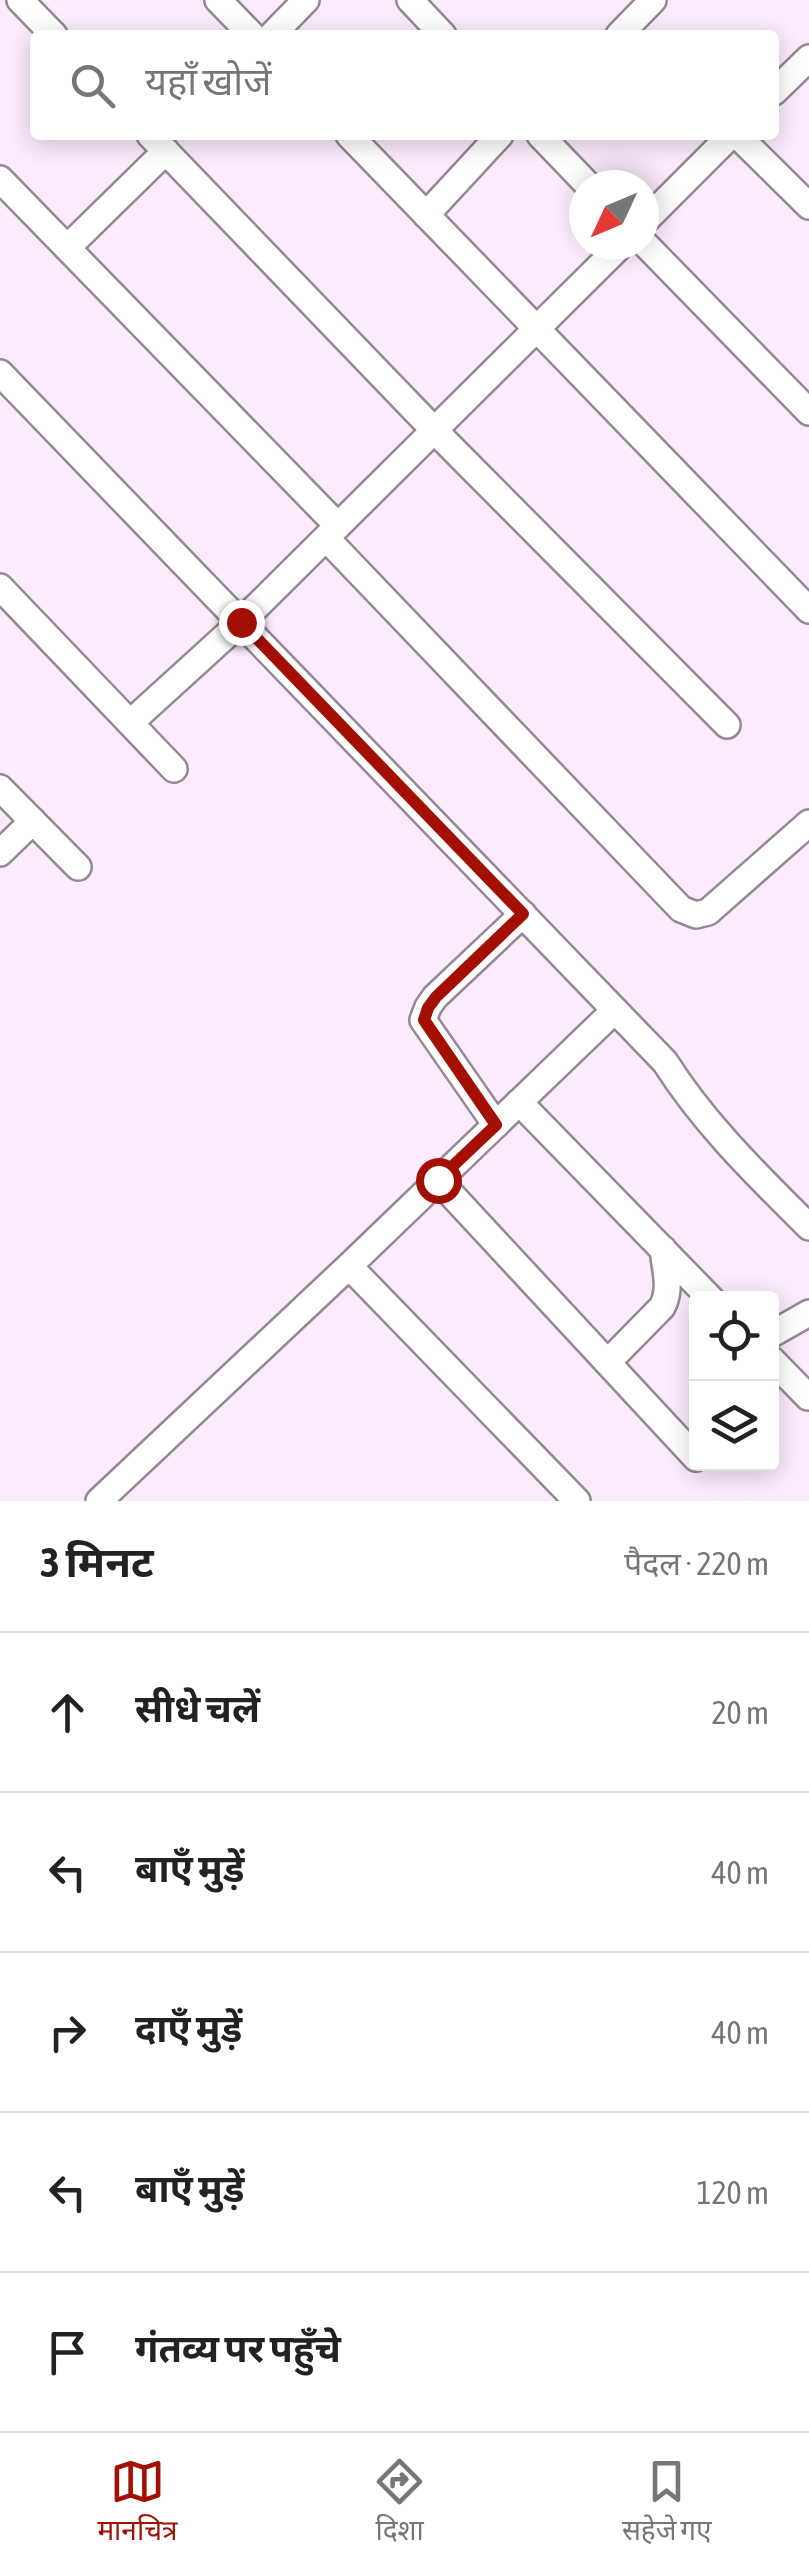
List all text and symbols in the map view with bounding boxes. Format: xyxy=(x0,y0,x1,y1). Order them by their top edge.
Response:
search box xyxy=(30,30,779,140)
icon: search xyxy=(65,58,120,113)
text: यहाँ खोजें xyxy=(145,60,271,103)
north arrow xyxy=(569,170,659,260)
route end xyxy=(219,600,265,646)
route start xyxy=(416,1158,462,1204)
map controls xyxy=(689,1291,779,1471)
button: locate xyxy=(689,1291,779,1381)
button: layers xyxy=(689,1381,779,1471)
text: 3 मिनट xyxy=(40,1538,154,1586)
text: पैदल · 220 m xyxy=(624,1545,769,1582)
icon: ahead xyxy=(40,1685,95,1740)
text: सीधे चलें xyxy=(135,1687,260,1730)
text: 20 m xyxy=(711,1694,769,1731)
icon: left xyxy=(40,1845,95,1900)
text: बाएँ मुड़ें xyxy=(135,1847,244,1890)
text: 40 m xyxy=(711,1854,769,1891)
icon: right xyxy=(40,2005,95,2060)
text: दाएँ मुड़ें xyxy=(135,2007,242,2050)
text: 40 m xyxy=(711,2014,769,2051)
icon: left xyxy=(40,2165,95,2220)
text: बाएँ मुड़ें xyxy=(135,2167,244,2210)
text: 120 m xyxy=(696,2174,769,2211)
icon: arrive xyxy=(40,2325,95,2380)
text: गंतव्य पर पहुँचे xyxy=(135,2327,341,2370)
tab: मानचित्र xyxy=(97,2454,177,2551)
tab: दिशा xyxy=(372,2454,427,2551)
tab: सहेजे गए xyxy=(622,2454,712,2551)

